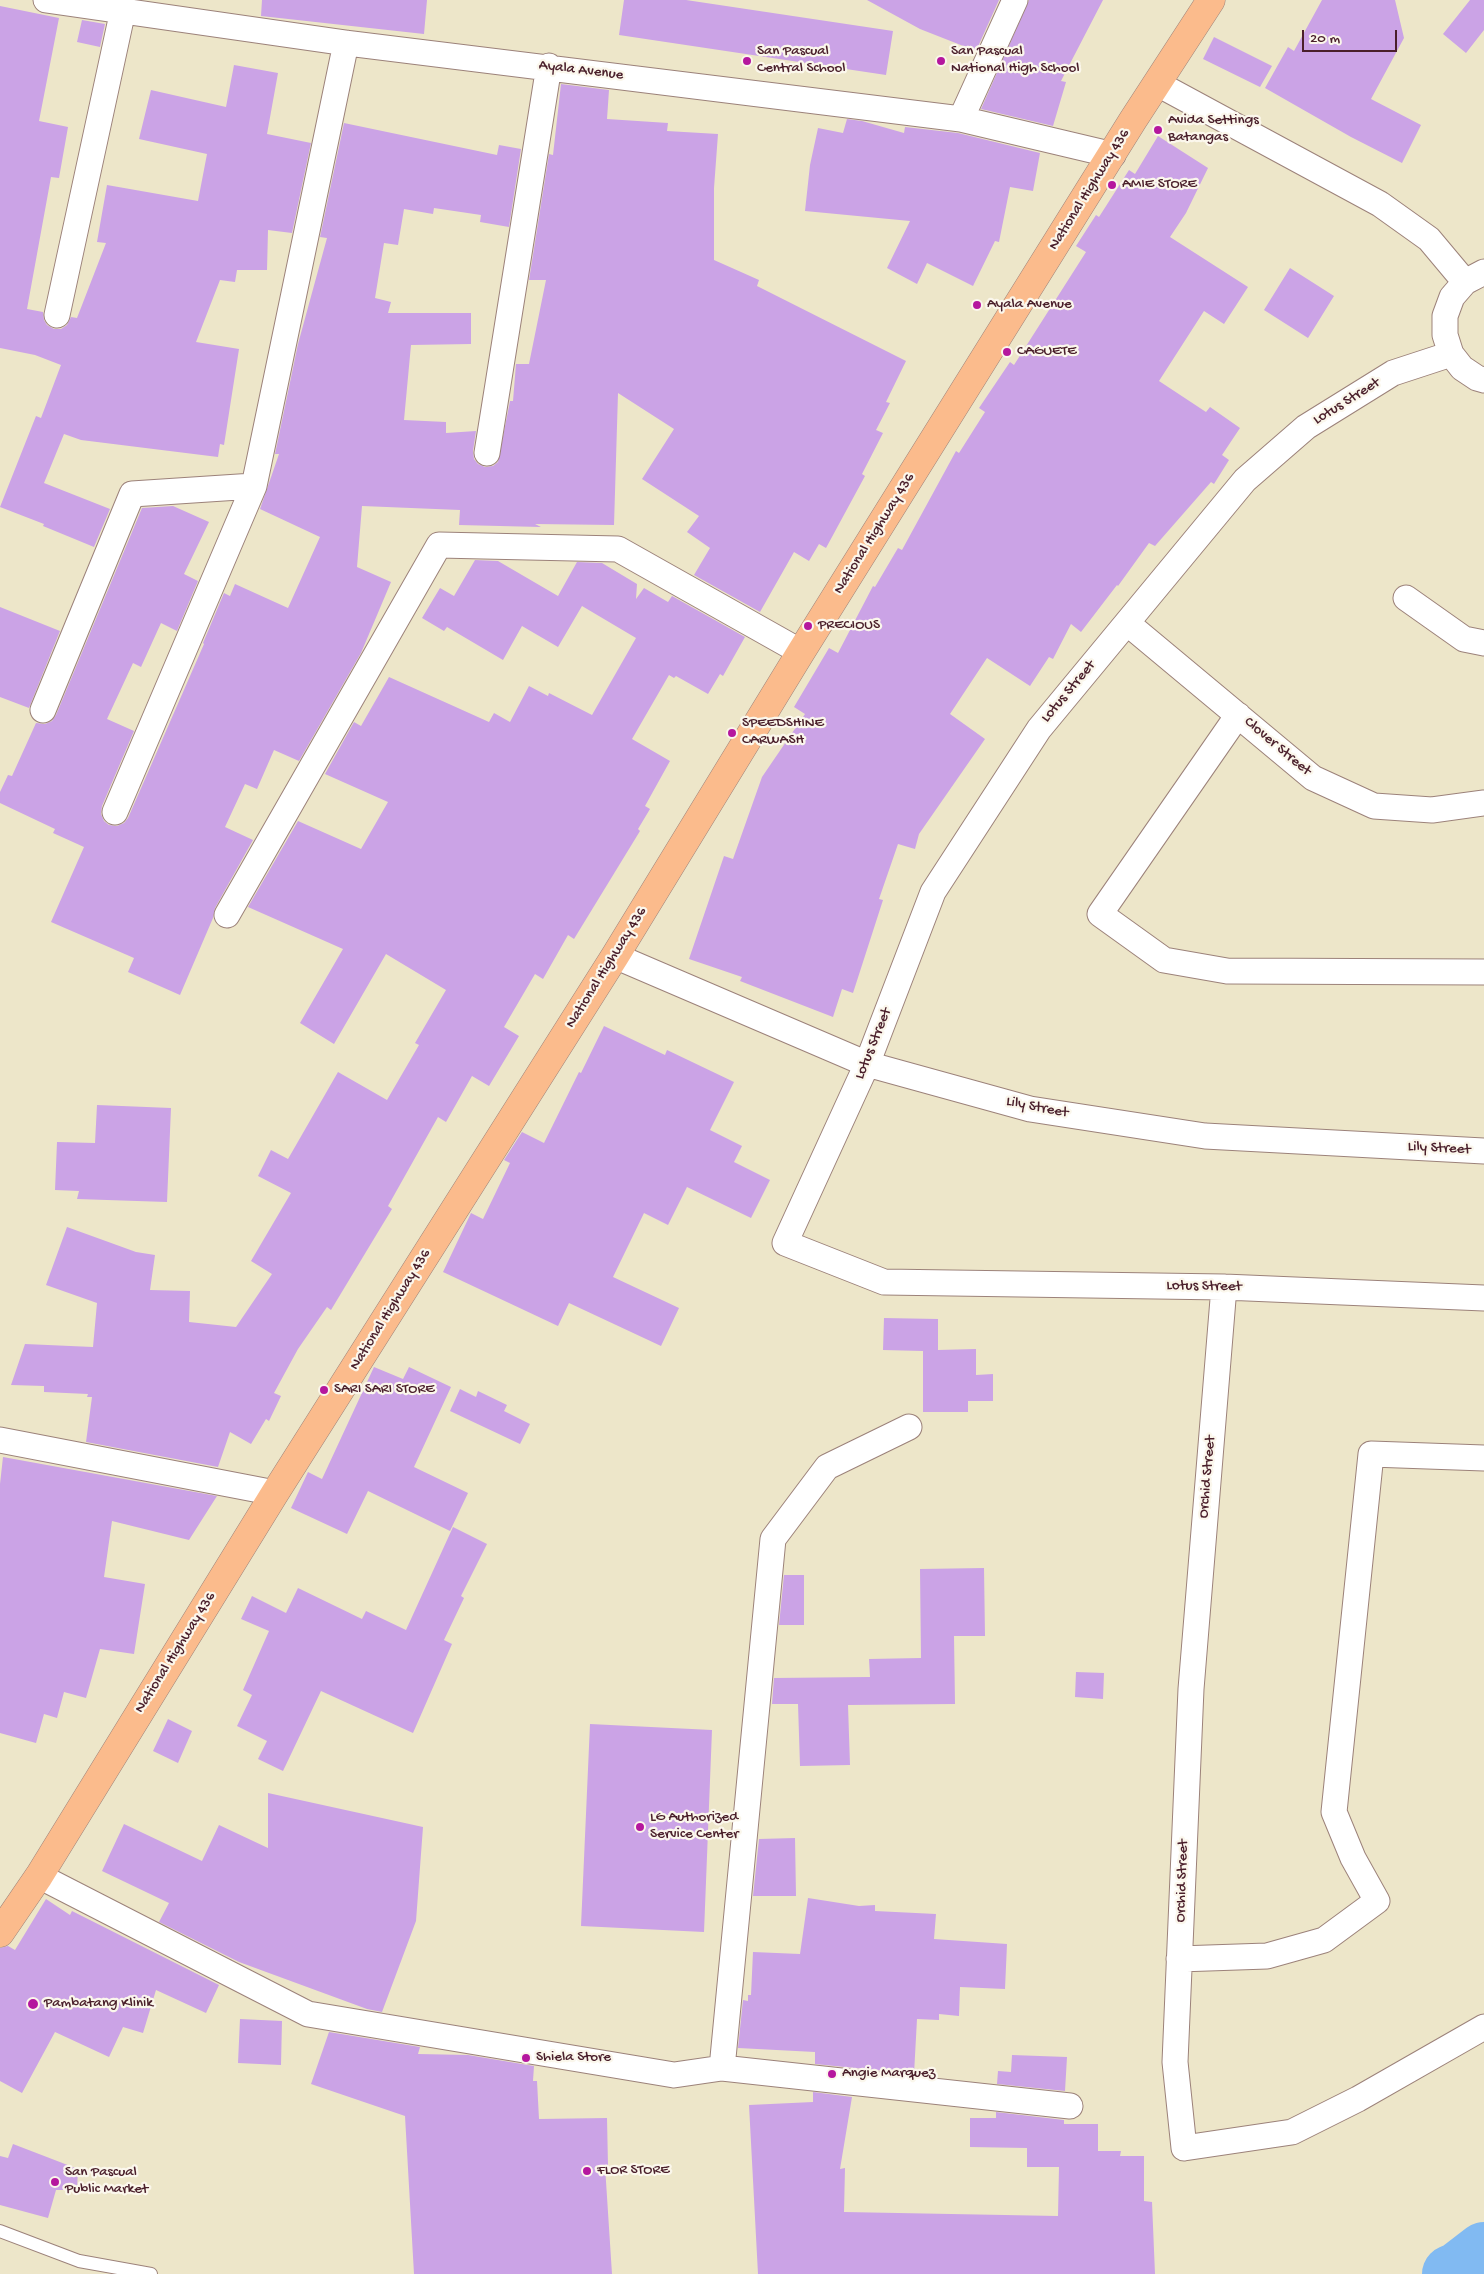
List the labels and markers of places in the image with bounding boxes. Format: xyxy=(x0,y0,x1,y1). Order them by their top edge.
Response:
place label: San Pascual Central School xyxy=(757,43,846,78)
place label: San Pascual National High School xyxy=(951,43,1080,78)
marker: San Pascual Central School xyxy=(741,55,753,67)
marker: San Pascual National High School xyxy=(935,55,947,67)
place label: Avida Settings Batangas xyxy=(1168,112,1259,147)
marker: Avida Settings Batangas xyxy=(1152,124,1164,136)
place label: AMIE STORE xyxy=(1122,176,1197,194)
marker: AMIE STORE xyxy=(1106,179,1118,191)
place label: Ayala Avenue xyxy=(987,296,1072,314)
marker: Ayala Avenue xyxy=(971,299,983,311)
place label: CAGUETE xyxy=(1017,343,1077,361)
marker: CAGUETE xyxy=(1001,346,1013,358)
place label: PRECIOUS xyxy=(818,617,880,635)
marker: PRECIOUS xyxy=(802,620,814,632)
place label: SPEEDSHINE CARWASH xyxy=(742,715,824,750)
marker: SPEEDSHINE CARWASH xyxy=(726,727,738,739)
place label: SARI SARI STORE xyxy=(334,1381,435,1399)
marker: SARI SARI STORE xyxy=(318,1384,330,1396)
place label: LG Authorized Service Center xyxy=(650,1809,738,1844)
marker: LG Authorized Service Center xyxy=(634,1821,646,1833)
place label: Pambatang Klinik xyxy=(44,1995,153,2013)
marker: Pambatang Klinik xyxy=(26,1997,40,2011)
place label: Shiela Store xyxy=(536,2049,611,2067)
marker: Shiela Store xyxy=(520,2052,532,2064)
place label: Angie Marquez xyxy=(842,2065,935,2083)
marker: Angie Marquez xyxy=(826,2068,838,2080)
place label: FLOR STORE xyxy=(597,2162,670,2180)
place label: San Pascual Public Market xyxy=(65,2164,148,2199)
marker: FLOR STORE xyxy=(581,2165,593,2177)
marker: San Pascual Public Market xyxy=(49,2176,61,2188)

